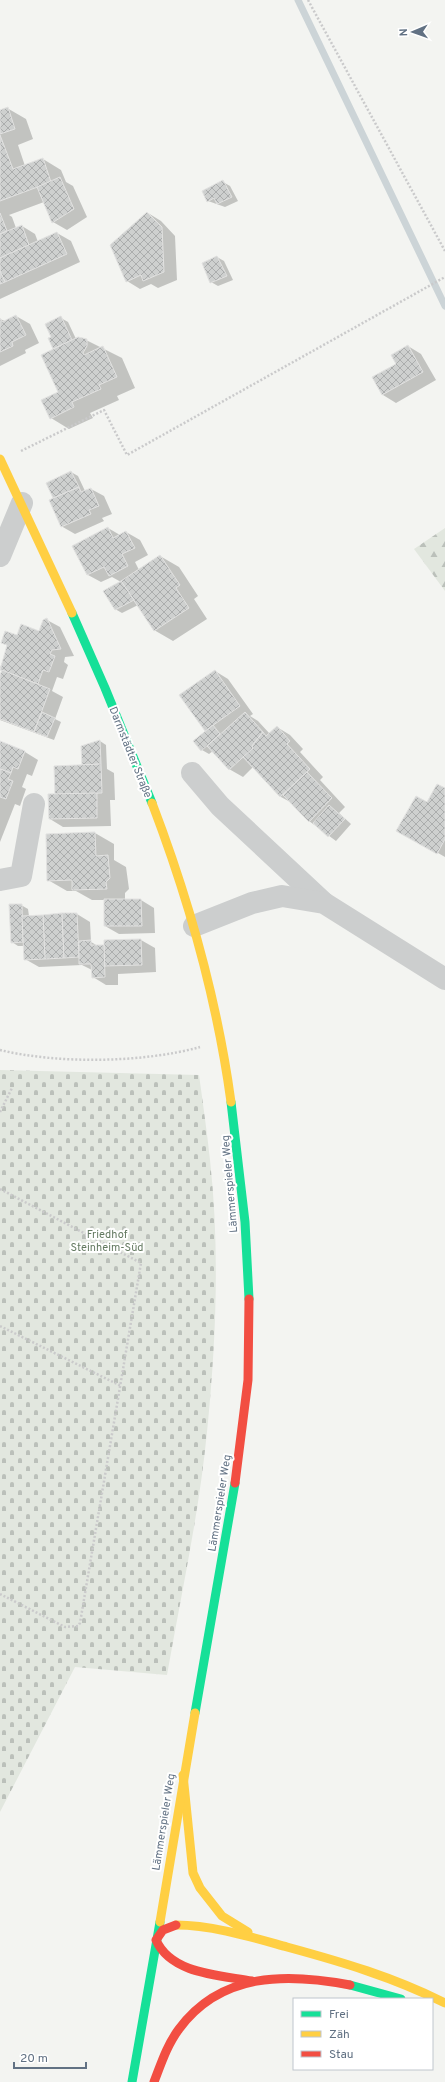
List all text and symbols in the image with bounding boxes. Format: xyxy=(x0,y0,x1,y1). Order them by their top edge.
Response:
north arrow xyxy=(393,12,433,52)
text: N xyxy=(397,28,411,37)
street label: Darmstädter Straße xyxy=(105,705,155,800)
street label: Lämmerspieler Weg xyxy=(219,1134,241,1233)
park label: Friedhof Steinheim-Süd xyxy=(70,1228,144,1255)
street label: Lämmerspieler Weg xyxy=(205,1454,235,1553)
street label: Lämmerspieler Weg xyxy=(149,1773,179,1872)
legend xyxy=(293,1998,433,2070)
text: Frei xyxy=(329,2007,349,2023)
text: Zäh xyxy=(329,2027,350,2043)
scale bar xyxy=(14,2044,86,2070)
text: Stau xyxy=(329,2047,354,2063)
text: 20 m xyxy=(20,2051,48,2067)

